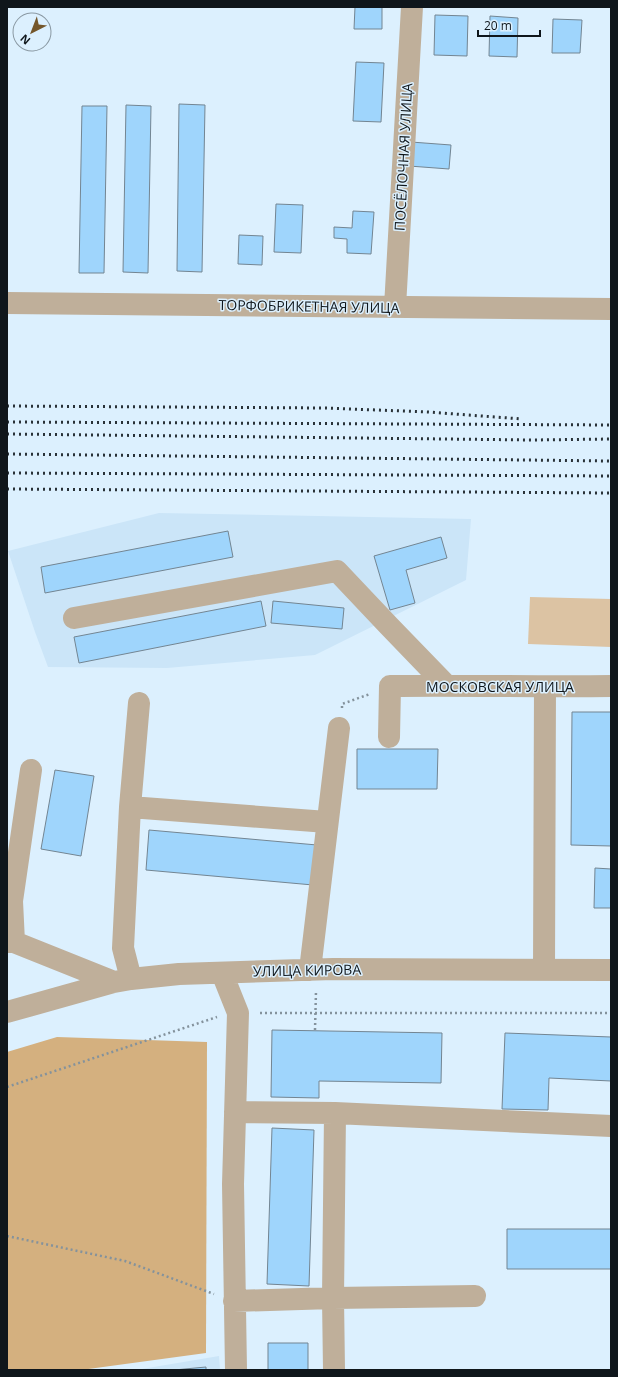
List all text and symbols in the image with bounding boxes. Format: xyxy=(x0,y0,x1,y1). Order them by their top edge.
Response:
north arrow xyxy=(12,12,52,52)
scale bar xyxy=(478,12,540,38)
text: 20 m xyxy=(484,17,512,34)
text: N xyxy=(17,31,33,48)
street label: ПОСЁЛОЧНАЯ УЛИЦА xyxy=(390,82,416,231)
street label: ТОРФОБРИКЕТНАЯ УЛИЦА xyxy=(219,295,400,317)
street label: МОСКОВСКАЯ УЛИЦА xyxy=(426,677,574,696)
street label: УЛИЦА КИРОВА xyxy=(253,960,361,980)

